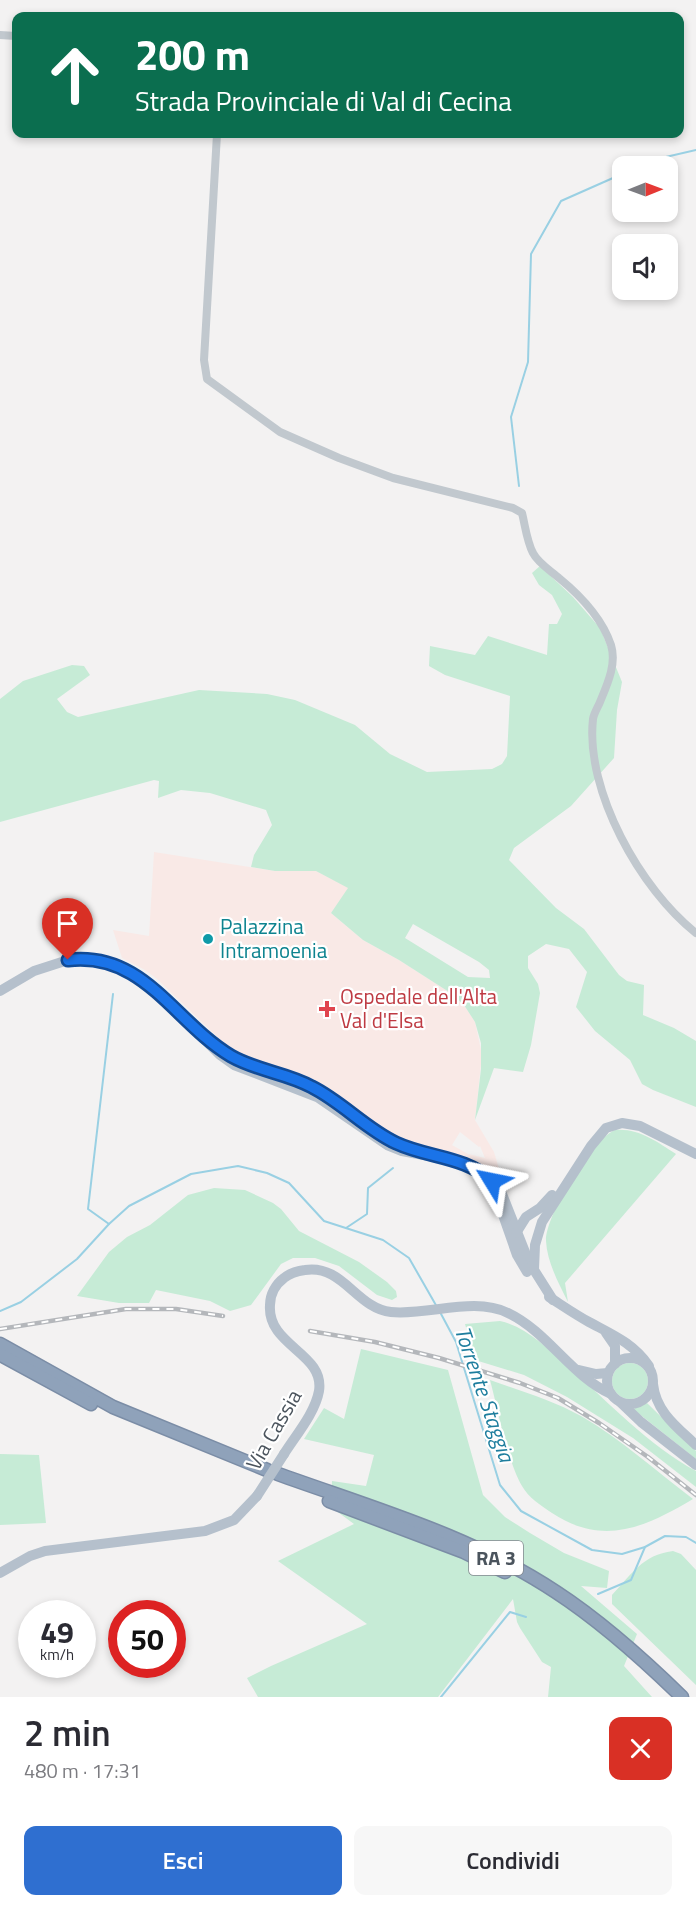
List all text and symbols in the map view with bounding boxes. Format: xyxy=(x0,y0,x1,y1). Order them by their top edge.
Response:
text: 200 m xyxy=(135,22,250,86)
icon: ahead xyxy=(36,36,114,114)
text: Strada Provinciale di Val di Cecina xyxy=(135,80,512,121)
north arrow xyxy=(612,156,678,222)
map controls xyxy=(612,156,678,300)
button: sound xyxy=(612,234,678,300)
pin xyxy=(42,898,93,960)
icon: arrive xyxy=(51,907,84,940)
place label: Palazzina Intramoenia xyxy=(220,910,328,966)
marker: Palazzina Intramoenia xyxy=(201,932,215,946)
place label: Ospedale dell'Alta Val d'Elsa xyxy=(340,980,498,1036)
marker: Ospedale dell'Alta Val d'Elsa xyxy=(318,1000,336,1018)
position arrow xyxy=(460,1149,524,1213)
water label: Torrente Staggia xyxy=(446,1322,525,1468)
street label: Via Cassia xyxy=(237,1383,309,1476)
road number: RA 3 xyxy=(469,1541,523,1575)
speed limit sign: 50 xyxy=(108,1600,186,1678)
text: 49 xyxy=(40,1609,74,1655)
text: km/h xyxy=(40,1643,74,1666)
text: 2 min xyxy=(24,1705,111,1760)
button: close xyxy=(609,1717,672,1780)
text: 480 m · 17:31 xyxy=(24,1755,141,1786)
button: Esci xyxy=(24,1826,342,1895)
button: Condividi xyxy=(354,1826,672,1895)

